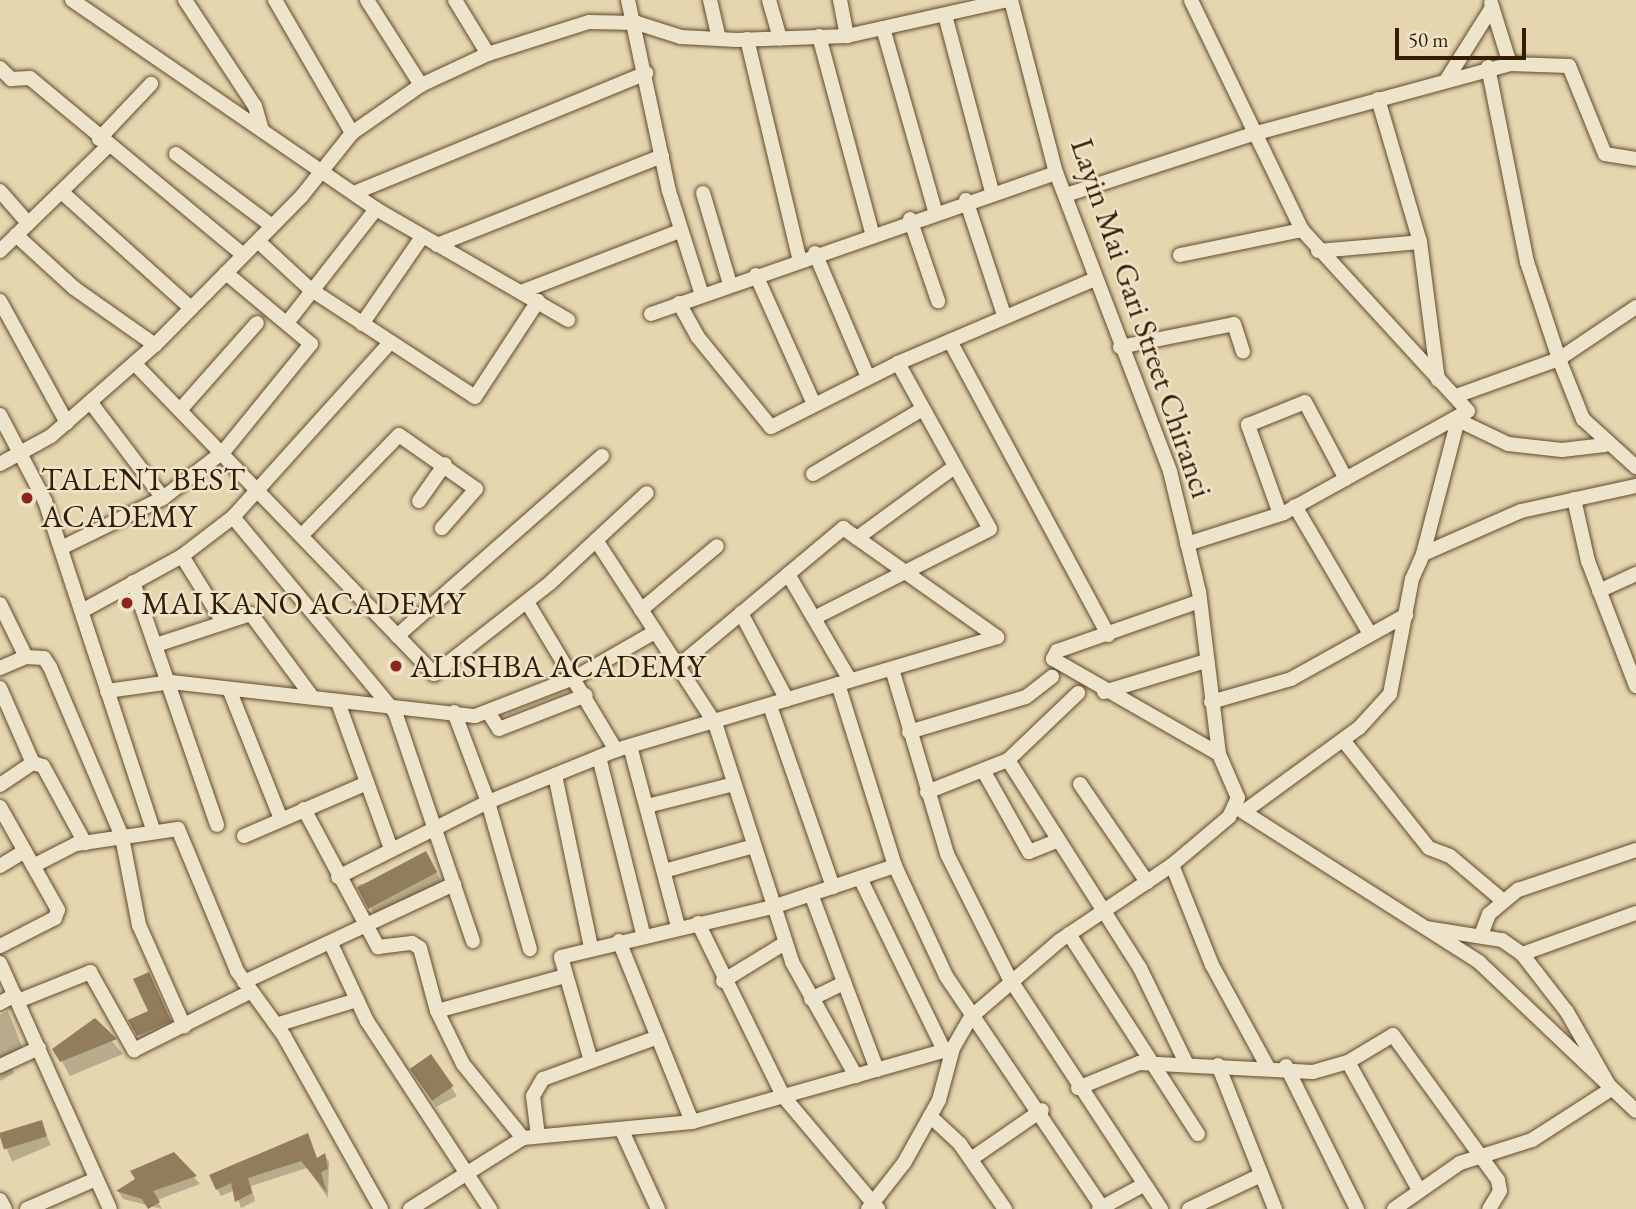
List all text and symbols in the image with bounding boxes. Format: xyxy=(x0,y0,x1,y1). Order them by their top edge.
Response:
scale bar xyxy=(1398,14,1529,58)
text: 50 m xyxy=(1408,26,1449,53)
street label: Layin Mai Gari Street Chiranci xyxy=(1062,133,1222,503)
place label: TALENT BEST ACADEMY xyxy=(41,461,245,536)
marker: TALENT BEST ACADEMY xyxy=(19,490,35,506)
place label: MAI KANO ACADEMY xyxy=(141,584,465,622)
marker: MAI KANO ACADEMY xyxy=(119,595,135,611)
place label: ALISHBA ACADEMY xyxy=(410,647,705,685)
marker: ALISHBA ACADEMY xyxy=(388,658,404,674)

